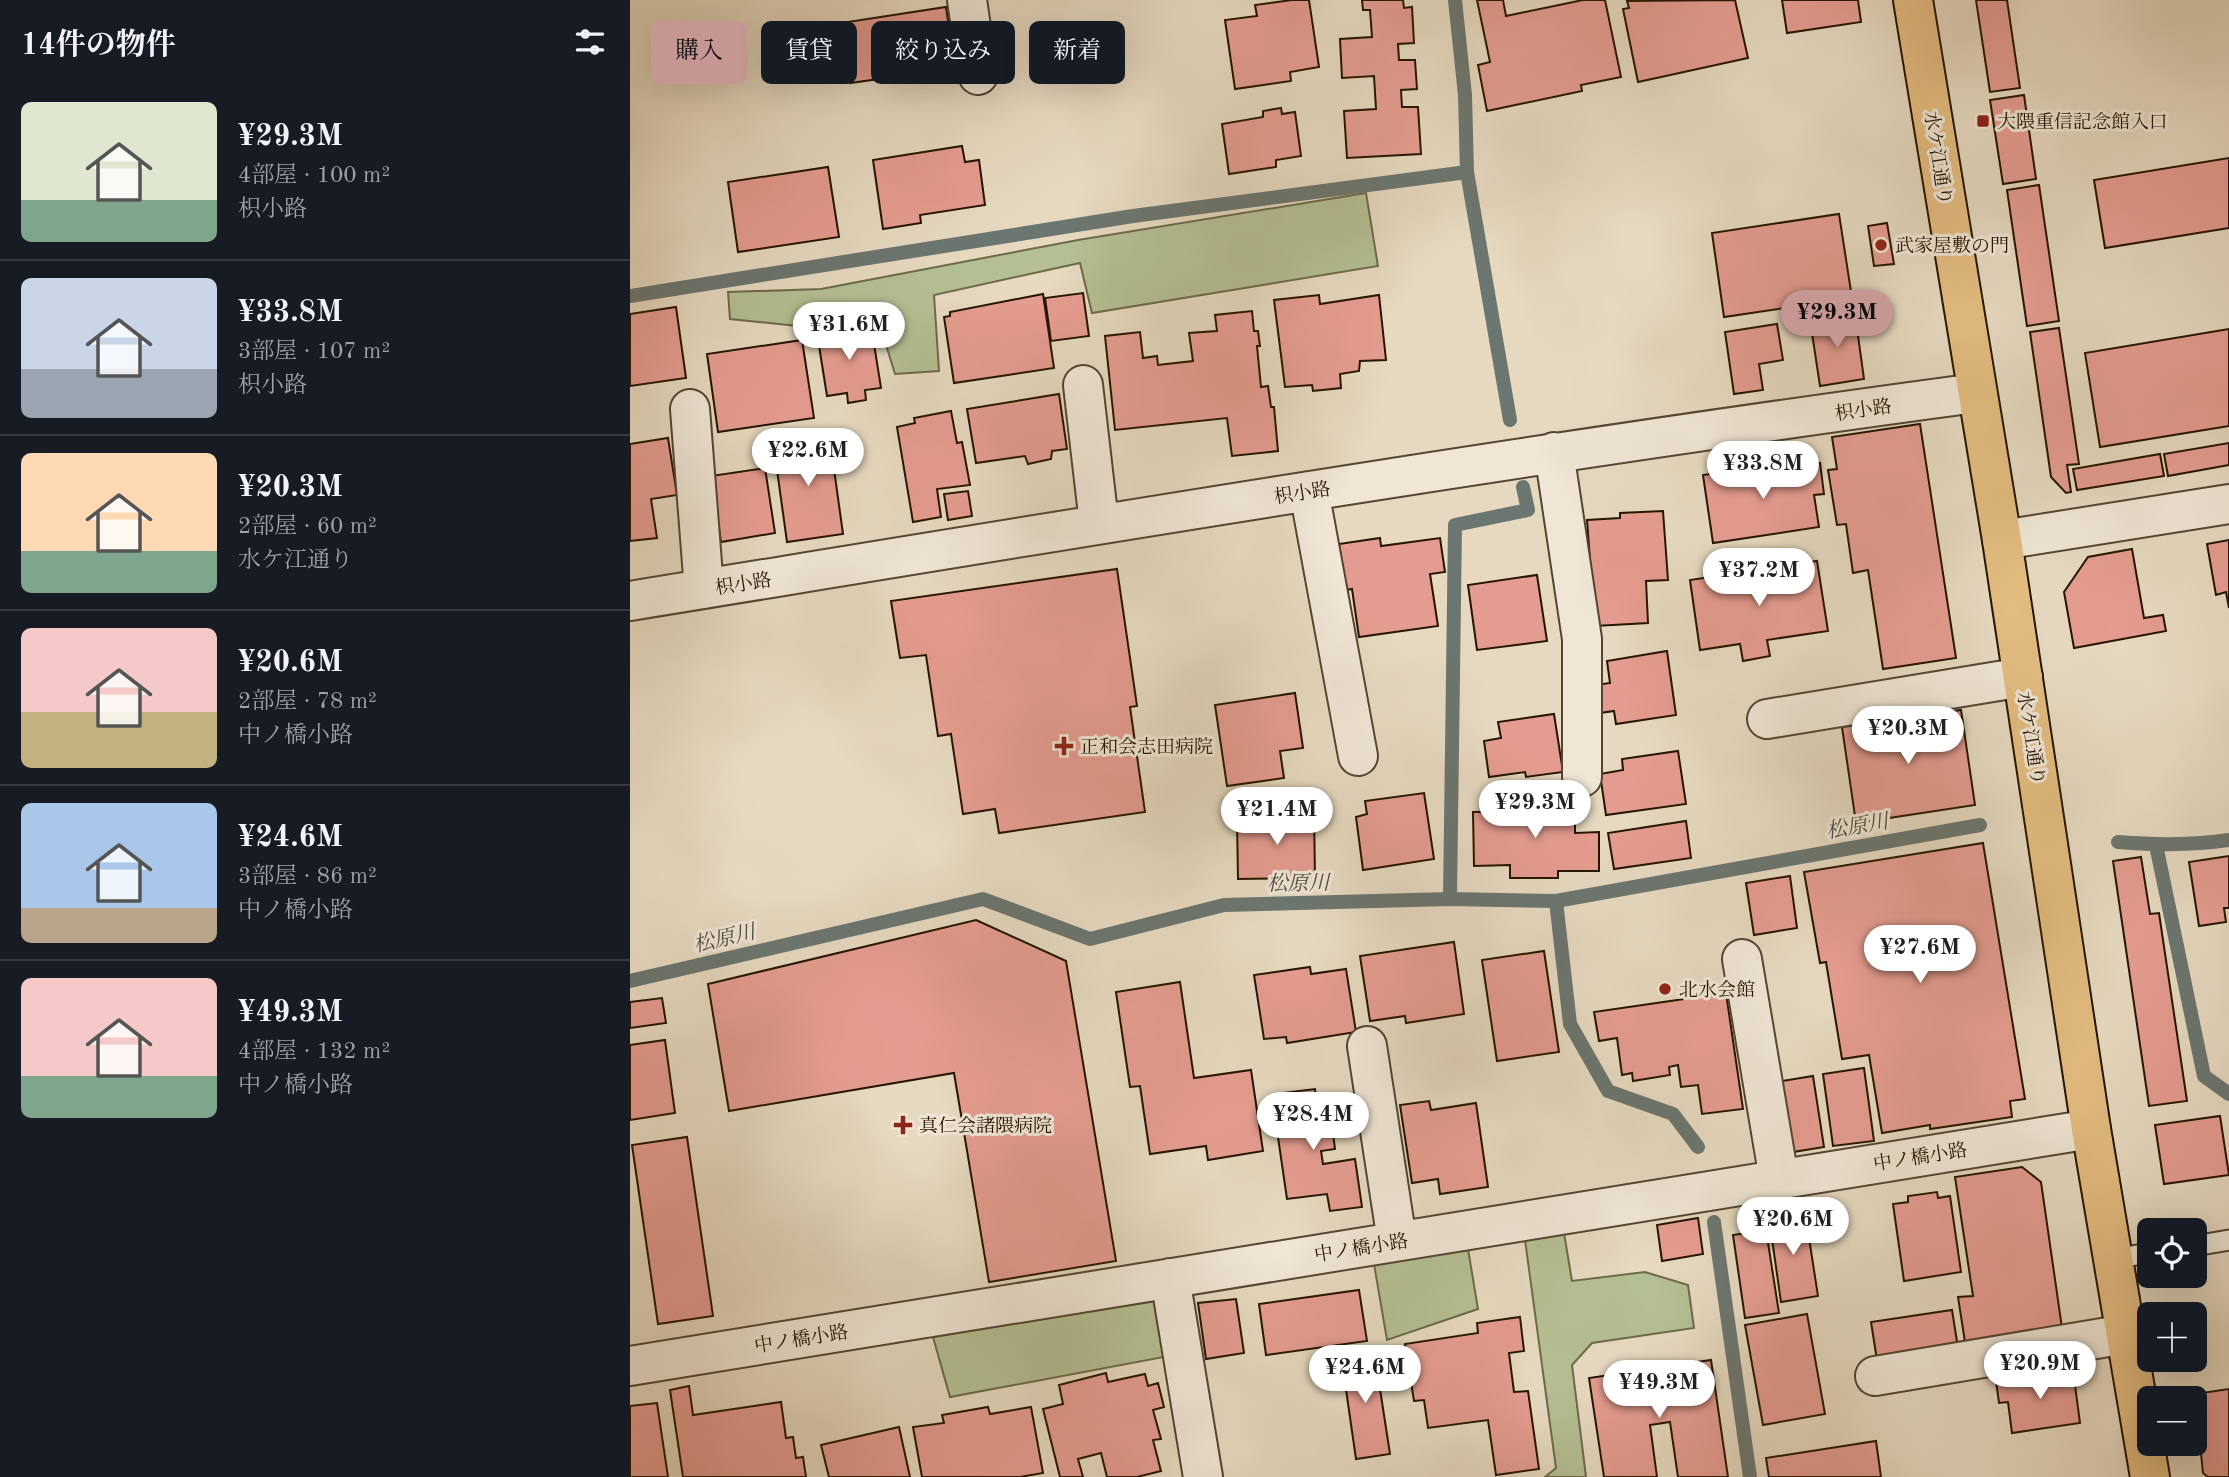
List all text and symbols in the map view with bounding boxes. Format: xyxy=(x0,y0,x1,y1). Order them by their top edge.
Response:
chip: 購入 xyxy=(651,21,747,84)
chip: 賃貸 xyxy=(761,21,857,84)
chip: 絞り込み xyxy=(871,21,1015,84)
chip: 新着 xyxy=(1029,21,1125,84)
icon: filters xyxy=(571,23,609,61)
text: 14件の物件 xyxy=(21,31,176,61)
street label: 水ケ江通り xyxy=(1920,110,1955,207)
place label: 大隈重信記念館入口 xyxy=(1997,111,2168,133)
marker: 大隈重信記念館入口 xyxy=(1975,113,1991,129)
text: ¥29.3M xyxy=(238,122,343,152)
icon: home xyxy=(77,130,161,214)
text: 4部屋 · 100 m² xyxy=(238,164,390,187)
text: 枳小路 xyxy=(238,198,307,221)
place label: 武家屋敷の門 xyxy=(1895,235,2009,257)
marker: 武家屋敷の門 xyxy=(1873,237,1889,253)
pin: ¥29.3M xyxy=(1780,290,1894,350)
text: ¥33.8M xyxy=(238,298,343,328)
text: ¥29.3M xyxy=(1797,301,1877,324)
pin: ¥31.6M xyxy=(792,302,906,362)
icon: home xyxy=(77,306,161,390)
text: ¥31.6M xyxy=(809,313,889,336)
text: 3部屋 · 107 m² xyxy=(238,340,390,363)
text: 枳小路 xyxy=(238,374,307,397)
street label: 枳小路 xyxy=(1834,396,1893,425)
pin: ¥22.6M xyxy=(751,428,865,488)
text: ¥22.6M xyxy=(768,439,848,462)
pin: ¥33.8M xyxy=(1706,442,1820,501)
text: ¥33.8M xyxy=(1723,452,1803,475)
text: ¥20.3M xyxy=(238,473,343,503)
street label: 枳小路 xyxy=(1272,479,1332,508)
icon: home xyxy=(77,481,161,565)
text: 2部屋 · 60 m² xyxy=(238,515,377,538)
pin: ¥37.2M xyxy=(1702,548,1816,608)
text: 水ケ江通り xyxy=(238,549,353,572)
text: ¥37.2M xyxy=(1719,559,1799,582)
street label: 枳小路 xyxy=(713,570,773,599)
text: ¥20.6M xyxy=(238,648,343,678)
icon: home xyxy=(77,656,161,740)
text: 2部屋 · 78 m² xyxy=(238,690,377,713)
street label: 水ケ江通り xyxy=(2013,690,2048,787)
pin: ¥20.3M xyxy=(1851,706,1965,766)
text: ¥20.3M xyxy=(1868,717,1948,740)
text: 中ノ橋小路 xyxy=(238,724,353,747)
marker: 正和会志田病院 xyxy=(1054,736,1074,756)
place label: 正和会志田病院 xyxy=(1080,736,1213,758)
pin: ¥29.3M xyxy=(1478,780,1592,840)
pin: ¥21.4M xyxy=(1220,788,1334,847)
text: ¥29.3M xyxy=(1495,791,1575,814)
text: ¥21.4M xyxy=(1237,798,1317,821)
water label: 松原川 xyxy=(1824,809,1892,843)
text: ¥24.6M xyxy=(238,823,343,853)
icon: home xyxy=(77,831,161,915)
text: 3部屋 · 86 m² xyxy=(238,865,377,888)
water label: 松原川 xyxy=(1266,871,1332,896)
text: 中ノ橋小路 xyxy=(238,899,353,922)
water label: 松原川 xyxy=(691,920,759,957)
pin: ¥27.6M xyxy=(1863,926,1977,985)
text: ¥27.6M xyxy=(1880,936,1960,959)
place label: 北水会館 xyxy=(1679,979,1755,1001)
marker: 北水会館 xyxy=(1657,981,1673,997)
text: ¥49.3M xyxy=(238,998,343,1028)
icon: home xyxy=(77,1006,161,1090)
text: 4部屋 · 132 m² xyxy=(238,1040,390,1063)
text: 中ノ橋小路 xyxy=(238,1074,353,1097)
pin: ¥28.4M xyxy=(1256,1092,1370,1152)
text: ¥28.4M xyxy=(1273,1103,1353,1126)
marker: 真仁会諸隈病院 xyxy=(893,1115,913,1135)
place label: 真仁会諸隈病院 xyxy=(919,1115,1052,1137)
street label: 中ノ橋小路 xyxy=(1872,1140,1969,1175)
pin: ¥20.6M xyxy=(1736,1198,1850,1257)
text: ¥20.6M xyxy=(1753,1208,1833,1231)
map controls xyxy=(2137,1218,2207,1456)
button: locate xyxy=(2137,1218,2207,1288)
street label: 中ノ橋小路 xyxy=(1313,1231,1410,1266)
button: + xyxy=(2137,1302,2207,1372)
street label: 中ノ橋小路 xyxy=(753,1322,850,1357)
pin: ¥20.9M xyxy=(1983,1342,2097,1401)
pin: ¥24.6M xyxy=(1308,1346,1422,1405)
text: ¥20.9M xyxy=(2000,1352,2080,1375)
text: ¥24.6M xyxy=(1325,1356,1405,1379)
pin: ¥49.3M xyxy=(1602,1360,1716,1420)
text: ¥49.3M xyxy=(1619,1371,1699,1394)
button: − xyxy=(2137,1386,2207,1456)

